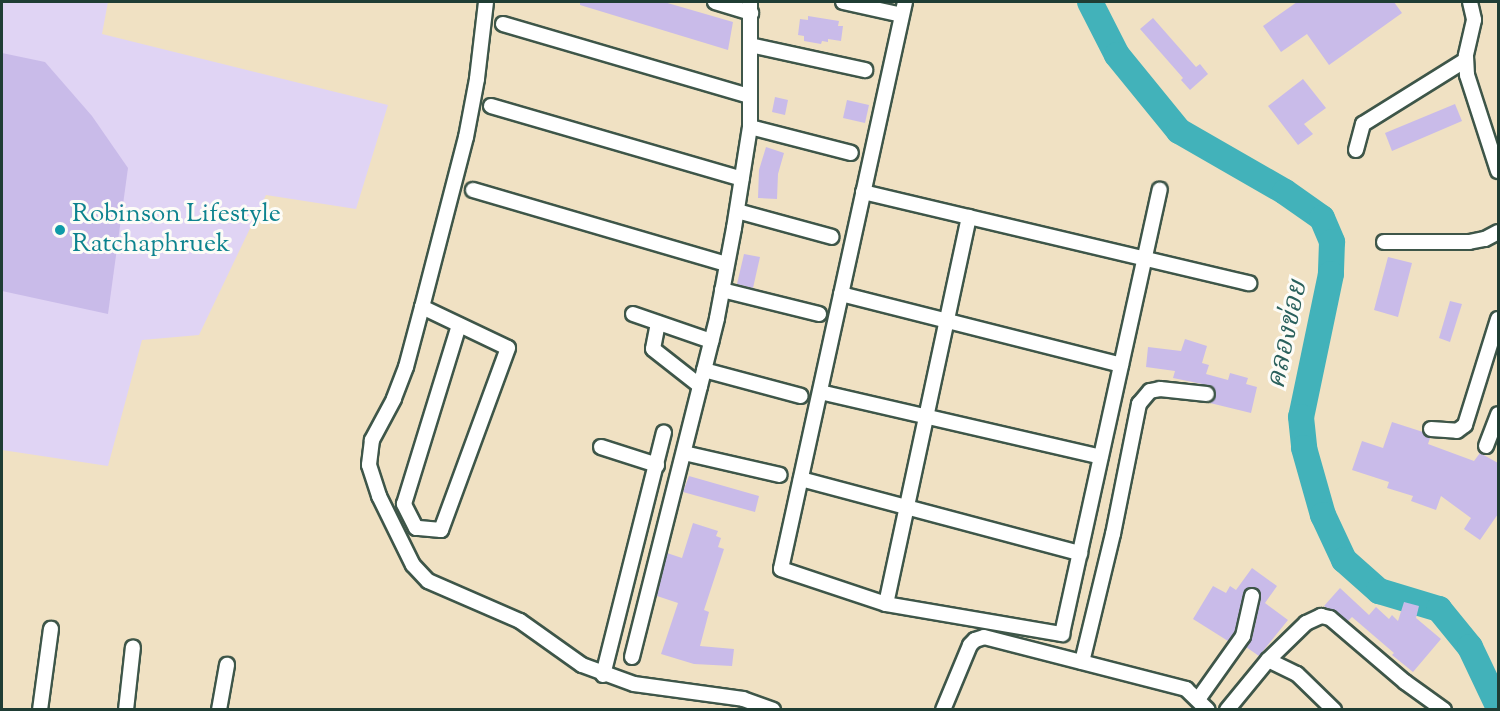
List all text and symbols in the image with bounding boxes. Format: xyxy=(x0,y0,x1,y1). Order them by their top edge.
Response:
place label: Robinson Lifestyle Ratchaphruek xyxy=(72,199,281,260)
marker: Robinson Lifestyle Ratchaphruek xyxy=(53,223,67,237)
water label: คลองข่อย xyxy=(1261,278,1315,392)

